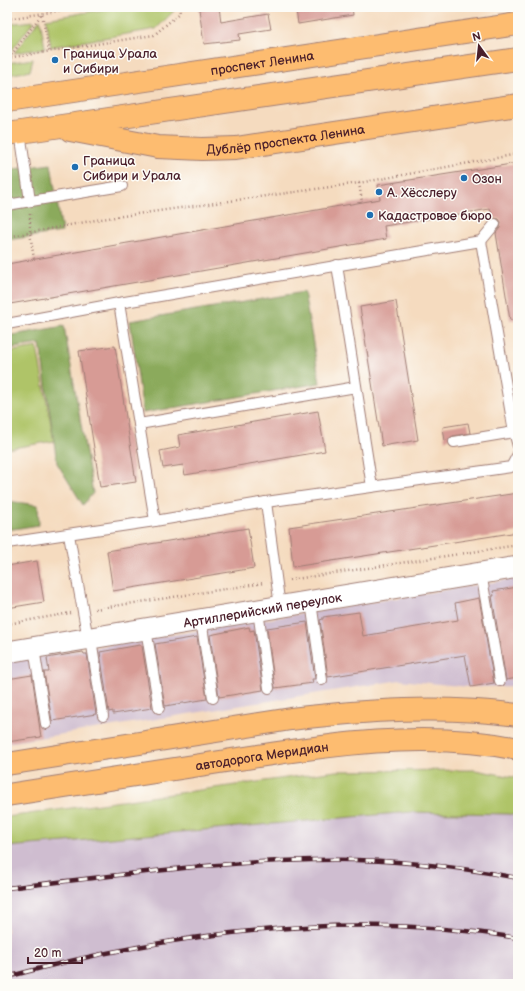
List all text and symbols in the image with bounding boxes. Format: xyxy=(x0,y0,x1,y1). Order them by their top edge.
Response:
north arrow xyxy=(459,26,499,66)
text: N xyxy=(471,29,482,44)
place label: Граница Урала и Сибири xyxy=(63,46,158,77)
street label: проспект Ленина xyxy=(209,48,315,79)
marker: Граница Урала и Сибири xyxy=(50,55,60,65)
street label: Дублёр проспекта Ленина xyxy=(206,121,366,158)
place label: Граница Сибири и Урала xyxy=(83,153,181,184)
marker: Граница Сибири и Урала xyxy=(70,162,80,172)
place label: Озон xyxy=(472,171,502,187)
marker: Озон xyxy=(459,173,469,183)
place label: А. Хёсслеру xyxy=(386,185,457,201)
marker: А. Хёсслеру xyxy=(374,187,384,197)
place label: Кадастровое бюро xyxy=(378,208,492,224)
marker: Кадастровое бюро xyxy=(365,210,375,220)
street label: Артиллерийский переулок xyxy=(181,589,343,632)
street label: автодорога Меридиан xyxy=(194,739,330,775)
scale bar xyxy=(28,939,82,965)
text: 20 m xyxy=(34,946,61,961)

